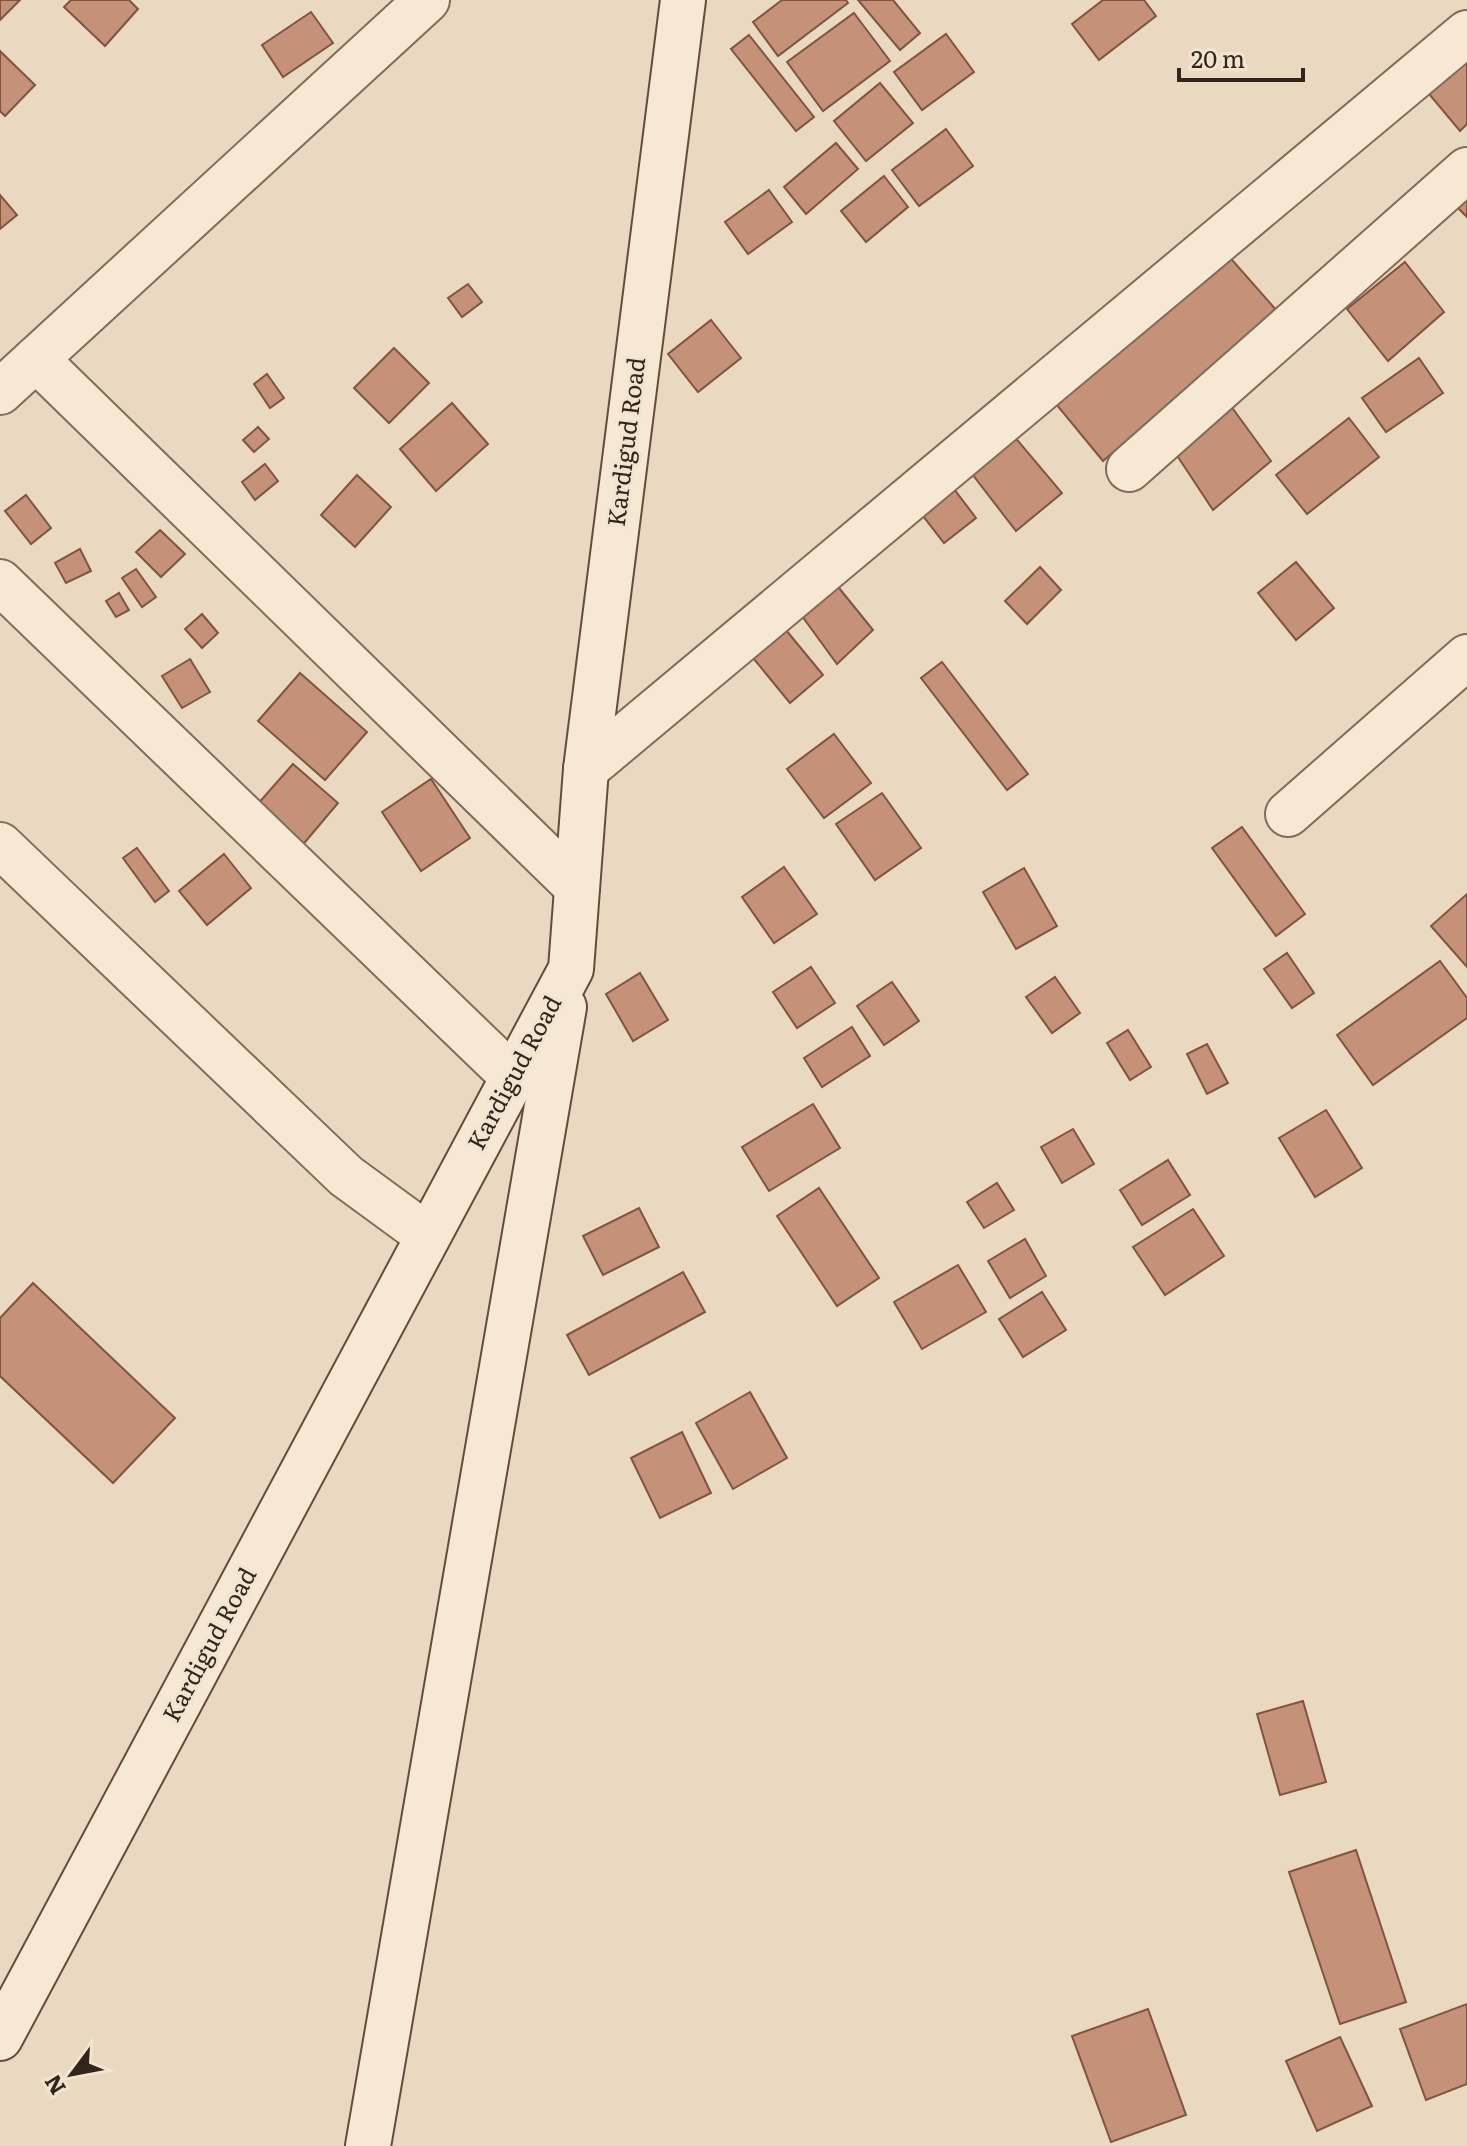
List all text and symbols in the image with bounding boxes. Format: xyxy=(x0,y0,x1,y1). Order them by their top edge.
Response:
scale bar xyxy=(1179,32,1303,82)
text: 20 m xyxy=(1191,40,1245,75)
street label: Kardigud Road xyxy=(597,355,652,528)
street label: Kardigud Road xyxy=(457,988,568,1155)
street label: Kardigud Road xyxy=(152,1560,263,1727)
north arrow xyxy=(32,2034,112,2114)
text: N xyxy=(35,2069,73,2102)

